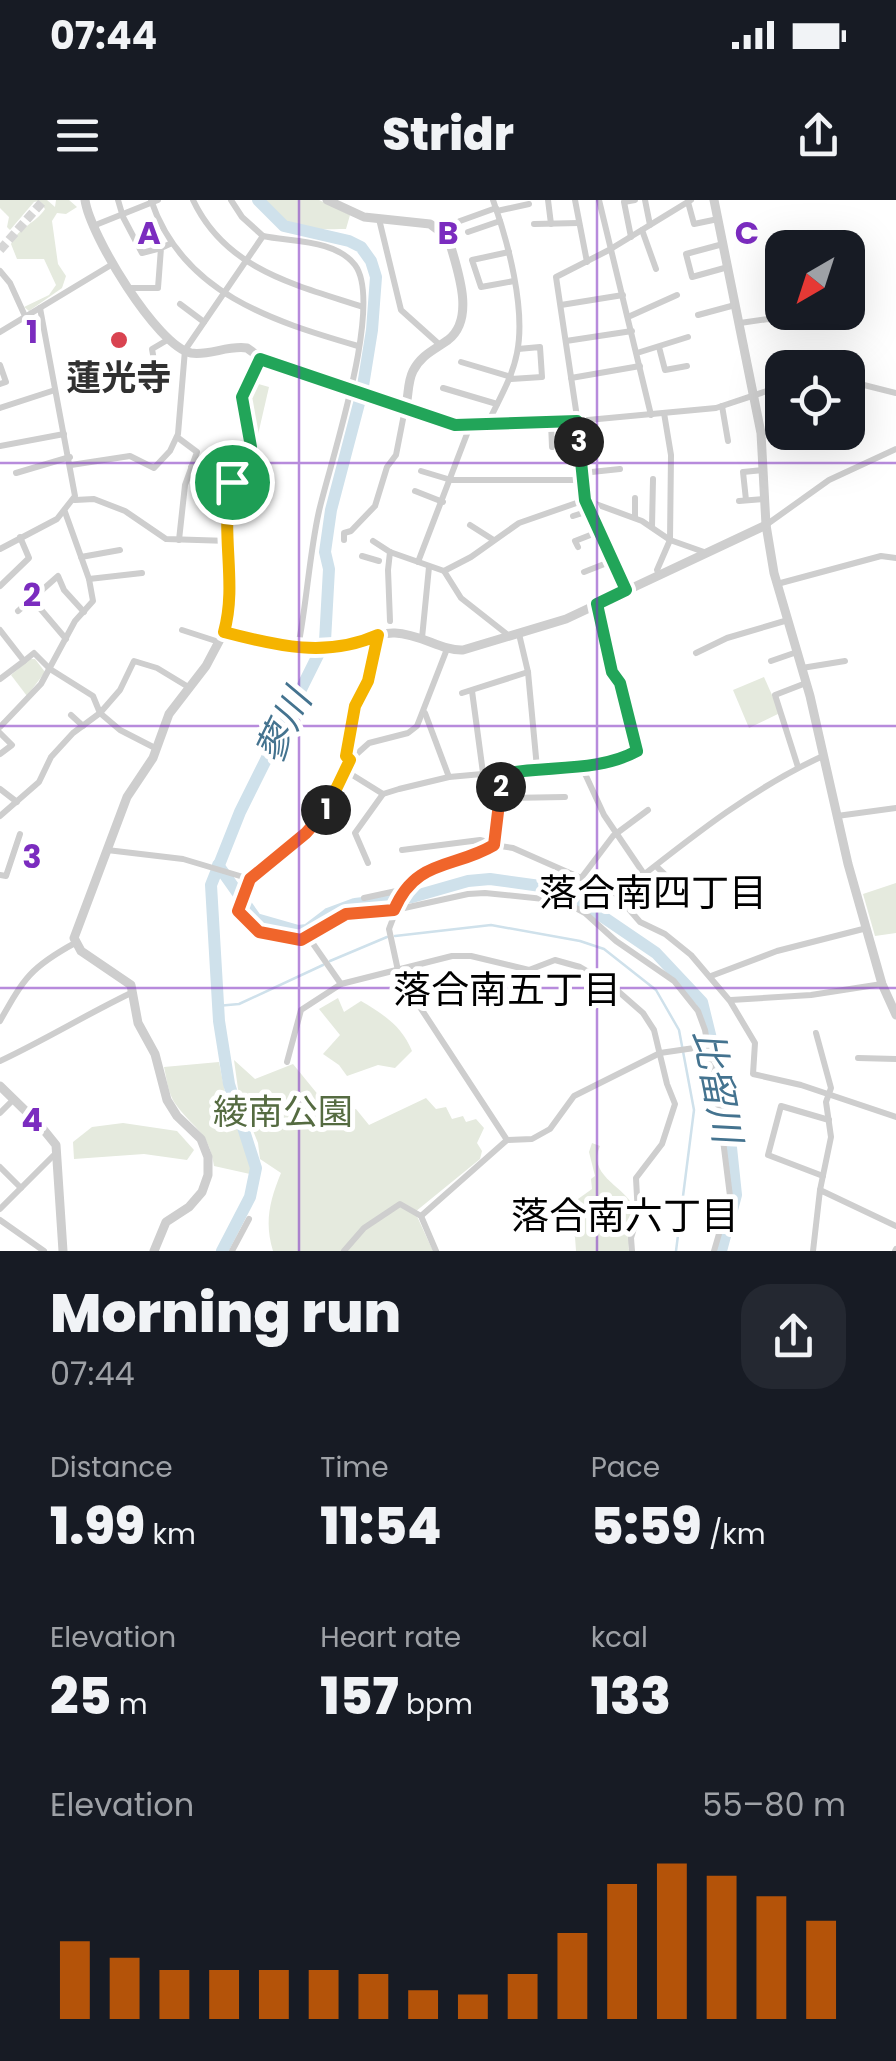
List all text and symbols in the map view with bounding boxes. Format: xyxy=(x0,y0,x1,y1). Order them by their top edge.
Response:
text: 07:44 xyxy=(50,9,157,62)
text: Stridr xyxy=(382,103,514,166)
icon: menu xyxy=(50,108,105,163)
icon: share xyxy=(791,108,846,163)
text: A xyxy=(137,210,161,255)
text: B xyxy=(437,210,459,255)
text: C xyxy=(735,210,759,255)
north arrow xyxy=(765,230,865,330)
map controls xyxy=(765,230,865,450)
text: 1 xyxy=(26,309,38,354)
marker: 蓮光寺 xyxy=(108,329,130,351)
button: locate xyxy=(765,350,865,450)
place label: 蓮光寺 xyxy=(66,353,172,402)
pin: 3 xyxy=(554,417,604,467)
text: 3 xyxy=(571,422,587,461)
pin xyxy=(190,440,275,525)
icon: arrive xyxy=(205,455,260,510)
text: 2 xyxy=(23,572,41,617)
water label: 蓼川 xyxy=(243,677,325,772)
pin: 2 xyxy=(476,762,526,812)
text: 2 xyxy=(493,767,509,806)
pin: 1 xyxy=(301,785,351,835)
text: 1 xyxy=(321,790,331,829)
text: 3 xyxy=(22,834,42,879)
district label: 落合南四丁目 xyxy=(539,866,767,919)
district label: 落合南五丁目 xyxy=(393,963,621,1016)
water label: 比留川 xyxy=(681,1025,756,1151)
park label: 綾南公園 xyxy=(213,1087,353,1136)
text: 4 xyxy=(21,1097,43,1142)
district label: 落合南六丁目 xyxy=(511,1189,739,1242)
text: Morning run xyxy=(50,1274,401,1351)
button: share xyxy=(741,1284,846,1389)
text: 07:44 xyxy=(50,1351,135,1396)
text: Distance xyxy=(50,1448,173,1487)
text: Time xyxy=(320,1448,389,1487)
text: Pace xyxy=(591,1448,660,1487)
text: 1.99 xyxy=(50,1491,145,1562)
text: 11:54 xyxy=(320,1491,441,1562)
text: 5:59 xyxy=(591,1491,702,1562)
text: km xyxy=(145,1515,196,1554)
text: /km xyxy=(702,1515,766,1554)
text: Elevation xyxy=(50,1618,176,1657)
text: Heart rate xyxy=(320,1618,461,1657)
text: kcal xyxy=(591,1618,648,1657)
text: 25 xyxy=(50,1661,111,1732)
text: 157 xyxy=(320,1661,399,1732)
text: 133 xyxy=(591,1661,671,1732)
text: m xyxy=(111,1685,148,1724)
text: bpm xyxy=(399,1685,473,1724)
text: Elevation xyxy=(50,1782,194,1827)
text: 55–80 m xyxy=(702,1782,846,1827)

